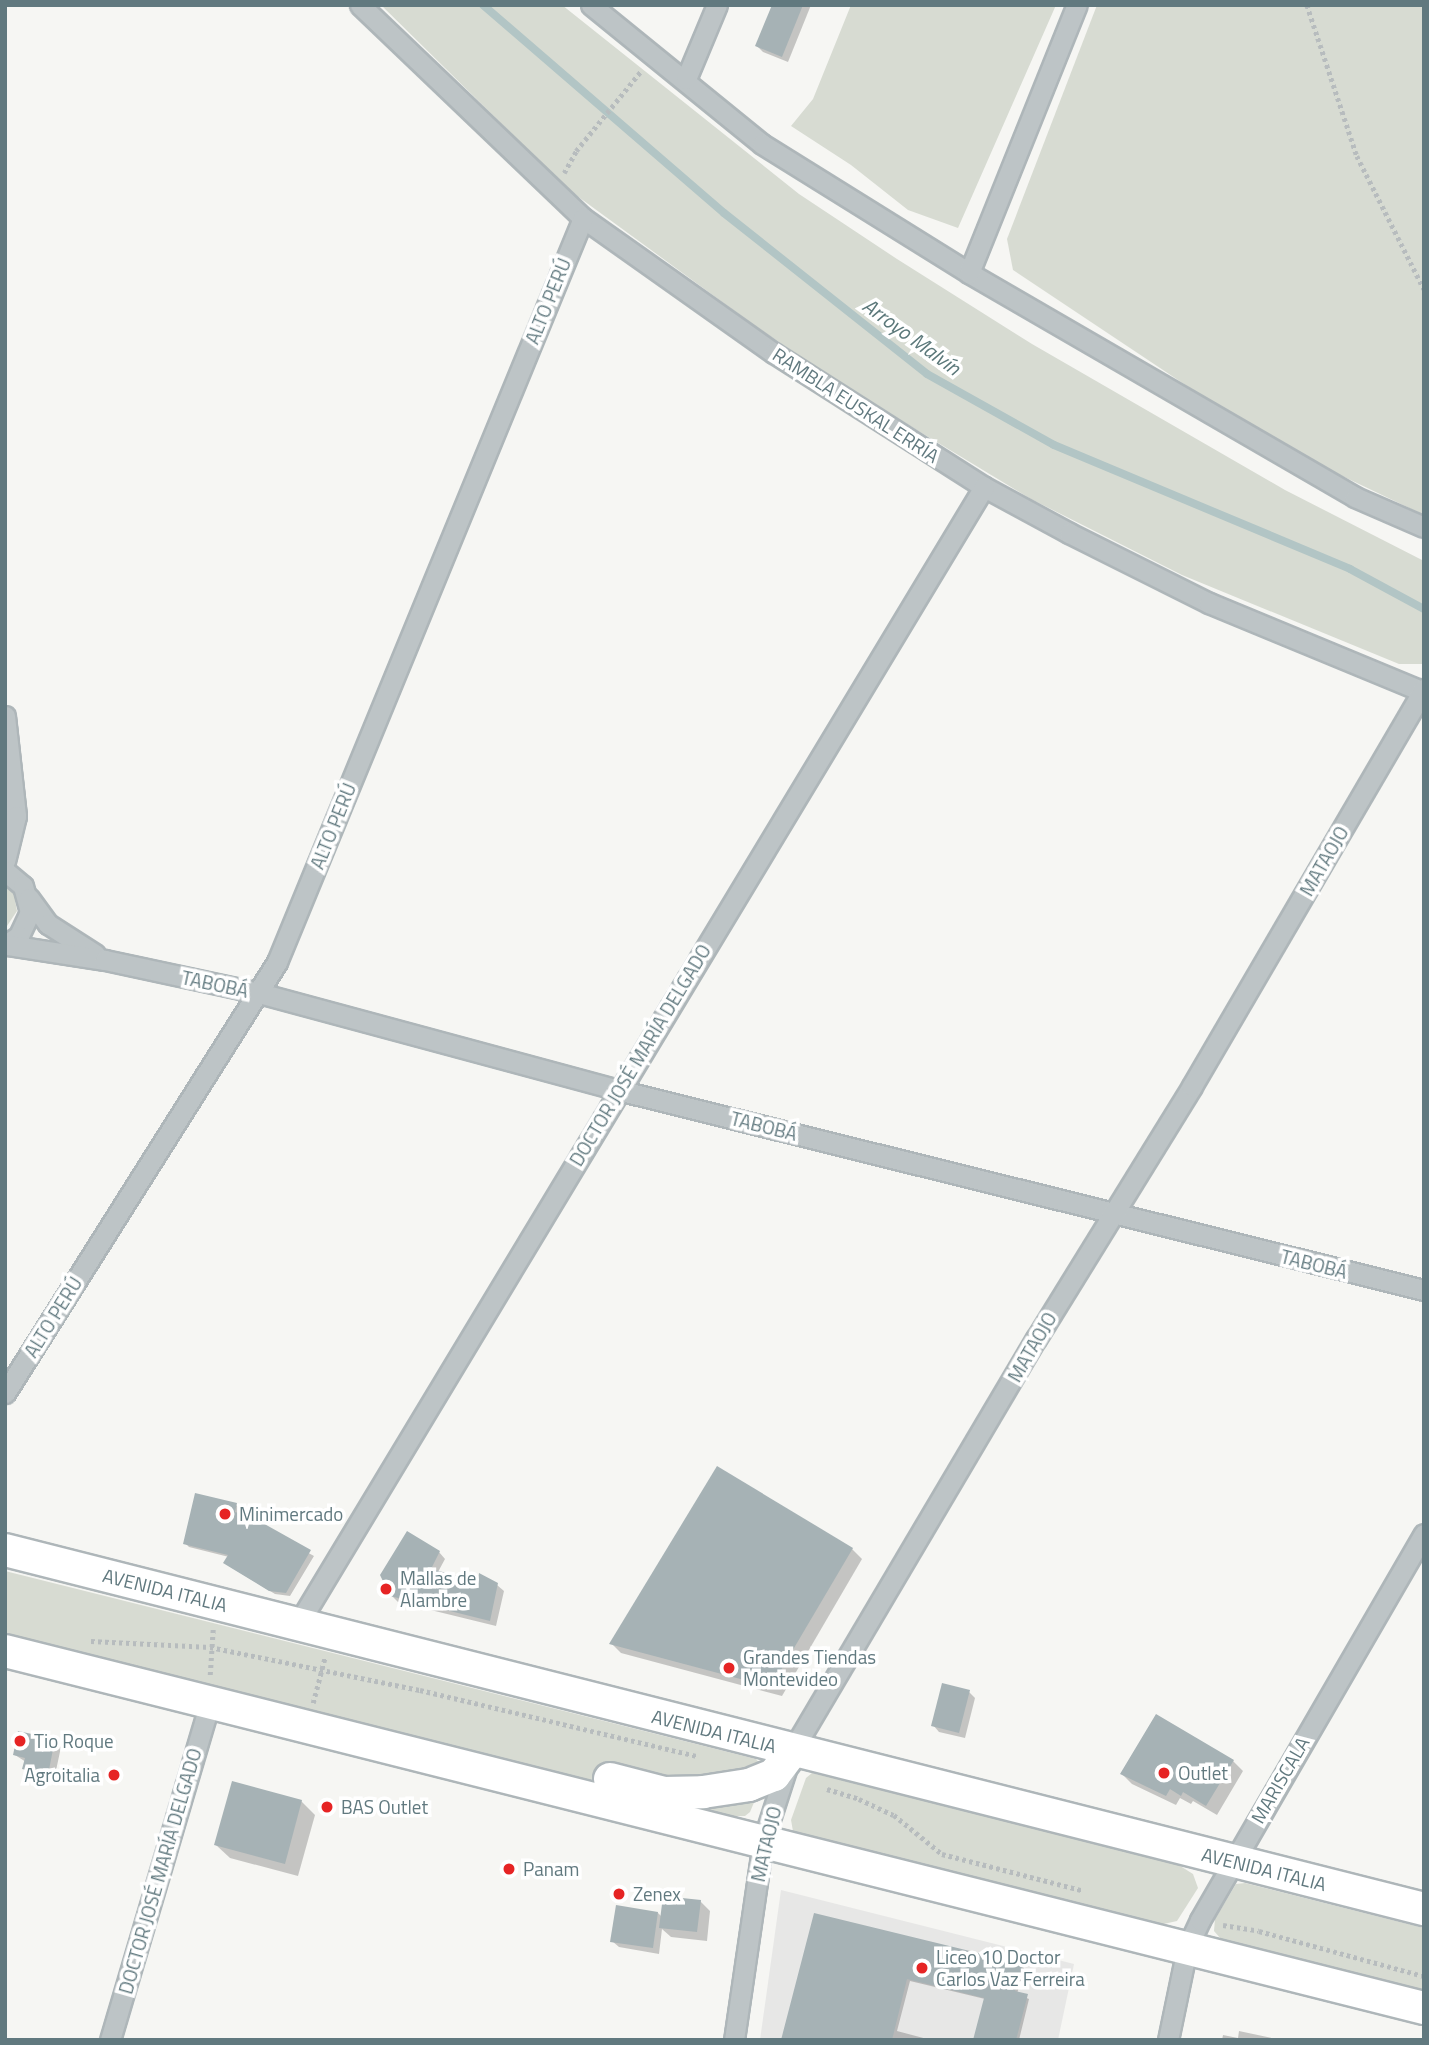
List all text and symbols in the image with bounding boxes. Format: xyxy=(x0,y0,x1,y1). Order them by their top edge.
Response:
street label: ALTO PERÚ xyxy=(520,255,576,347)
water label: Arroyo Malvín xyxy=(858,292,966,380)
street label: RAMBLA EUSKAL ERRÍA xyxy=(769,343,943,467)
street label: ALTO PERÚ xyxy=(305,780,361,872)
street label: MATAOJO xyxy=(1295,822,1353,900)
street label: DOCTOR JOSÉ MARÍA DELGADO xyxy=(565,940,715,1170)
street label: TABOBÁ xyxy=(180,966,250,1002)
street label: TABOBÁ xyxy=(728,1107,800,1145)
street label: TABOBÁ xyxy=(1278,1245,1350,1283)
street label: ALTO PERÚ xyxy=(19,1273,87,1361)
street label: MATAOJO xyxy=(1003,1308,1061,1386)
place label: Minimercado xyxy=(239,1503,343,1525)
marker: Minimercado xyxy=(217,1506,233,1522)
street label: AVENIDA ITALIA xyxy=(100,1564,230,1616)
place label: Mallas de Alambre xyxy=(400,1567,476,1611)
marker: Mallas de Alambre xyxy=(378,1581,394,1597)
place label: Grandes Tiendas Montevideo xyxy=(743,1646,876,1690)
marker: Grandes Tiendas Montevideo xyxy=(721,1660,737,1676)
street label: AVENIDA ITALIA xyxy=(649,1705,779,1757)
place label: Tio Roque xyxy=(34,1730,114,1752)
marker: Tio Roque xyxy=(12,1733,28,1749)
street label: MARISCALA xyxy=(1246,1733,1314,1827)
street label: DOCTOR JOSÉ MARÍA DELGADO xyxy=(114,1745,206,1997)
place label: Outlet xyxy=(1178,1762,1228,1784)
place label: Agroitalia xyxy=(24,1764,100,1786)
marker: Outlet xyxy=(1156,1765,1172,1781)
marker: Agroitalia xyxy=(106,1767,122,1783)
place label: BAS Outlet xyxy=(341,1796,428,1818)
marker: BAS Outlet xyxy=(319,1799,335,1815)
street label: MATAOJO xyxy=(746,1804,786,1884)
street label: AVENIDA ITALIA xyxy=(1199,1843,1329,1895)
place label: Panam xyxy=(523,1858,579,1880)
marker: Panam xyxy=(501,1861,517,1877)
place label: Zenex xyxy=(633,1883,681,1905)
marker: Zenex xyxy=(611,1886,627,1902)
place label: Liceo 10 Doctor Carlos Vaz Ferreira xyxy=(936,1946,1085,1990)
marker: Liceo 10 Doctor Carlos Vaz Ferreira xyxy=(914,1960,930,1976)

